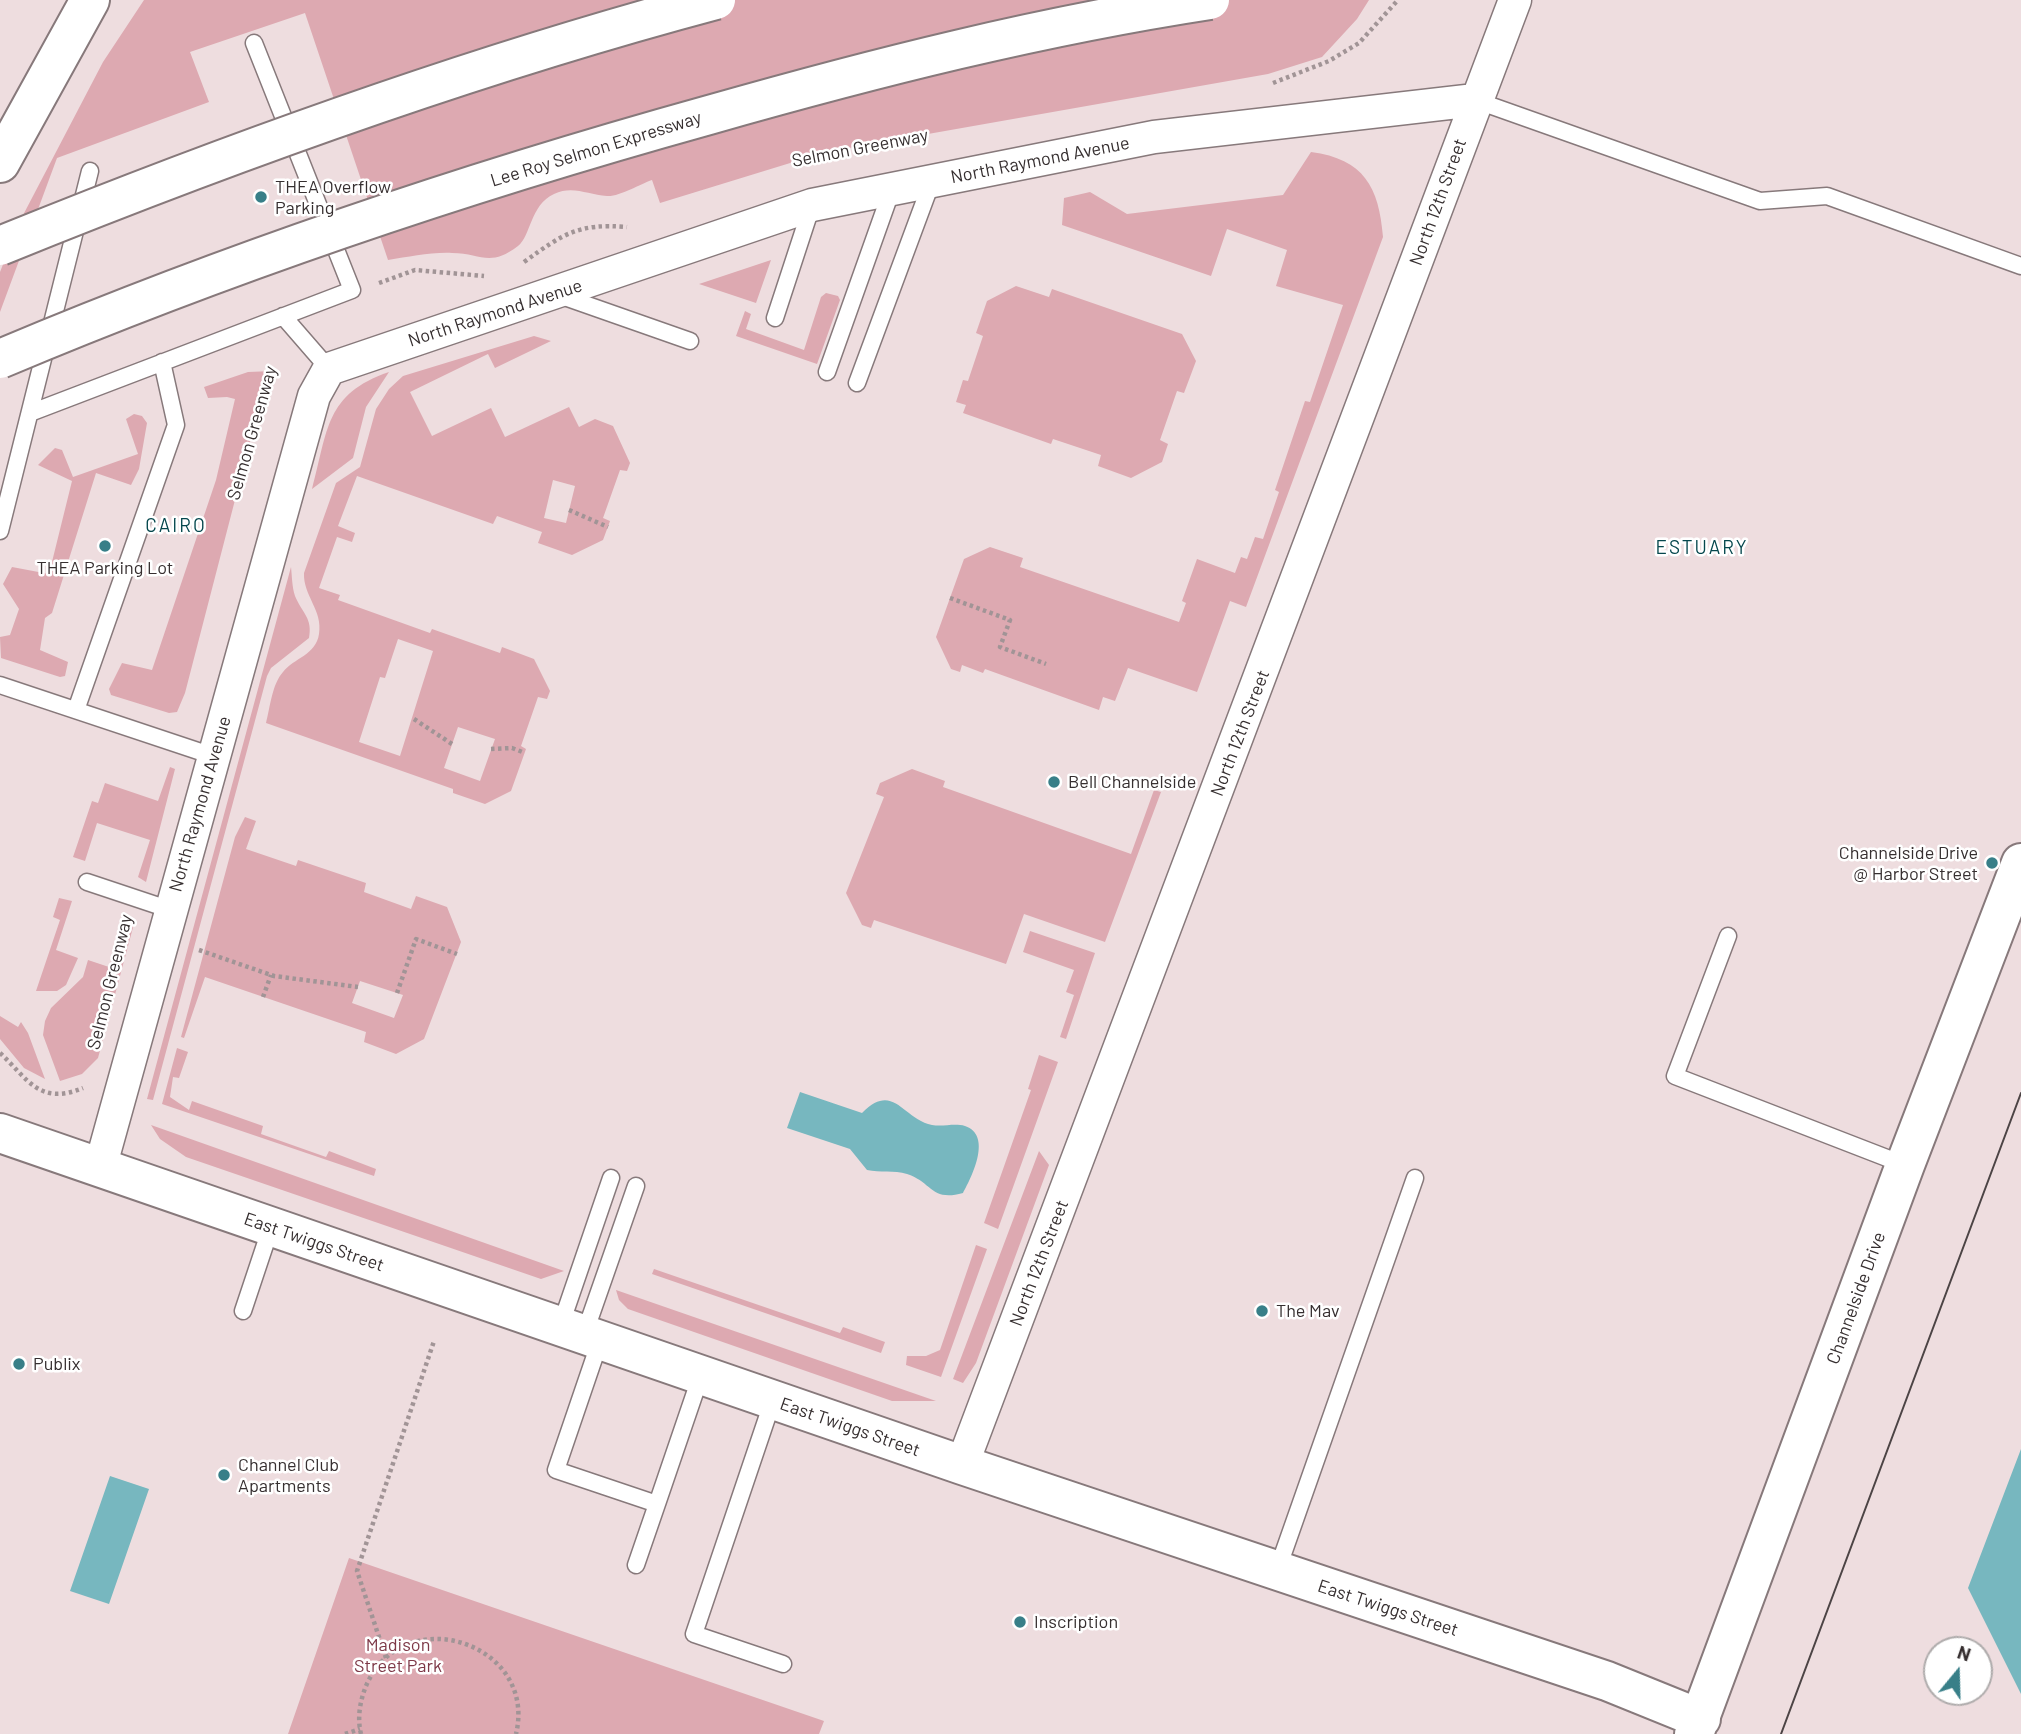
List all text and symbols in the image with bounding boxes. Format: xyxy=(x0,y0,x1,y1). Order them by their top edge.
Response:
street label: Lee Roy Selmon Expressway xyxy=(488,107,704,191)
street label: Selmon Greenway xyxy=(790,124,930,172)
street label: North Raymond Avenue xyxy=(949,132,1131,188)
street label: North 12th Street xyxy=(1405,136,1471,268)
place label: THEA Overflow Parking xyxy=(275,176,391,218)
marker: THEA Overflow Parking xyxy=(253,189,269,205)
street label: North Raymond Avenue xyxy=(405,275,585,351)
street label: Selmon Greenway xyxy=(223,363,281,503)
district label: CAIRO xyxy=(146,515,206,537)
district label: ESTUARY xyxy=(1656,537,1748,559)
marker: THEA Parking Lot xyxy=(97,538,113,554)
place label: THEA Parking Lot xyxy=(37,557,173,579)
street label: North 12th Street xyxy=(1206,667,1274,799)
street label: North Raymond Avenue xyxy=(165,714,235,894)
place label: Bell Channelside xyxy=(1068,771,1196,793)
marker: Bell Channelside xyxy=(1046,774,1062,790)
place label: Channelside Drive @ Harbor Street xyxy=(1839,842,1978,884)
marker: Channelside Drive @ Harbor Street xyxy=(1984,855,2000,871)
street label: Selmon Greenway xyxy=(83,912,137,1052)
street label: North 12th Street xyxy=(1005,1197,1073,1329)
street label: East Twiggs Street xyxy=(241,1208,387,1276)
street label: Channelside Drive xyxy=(1822,1229,1890,1367)
place label: The Mav xyxy=(1276,1300,1340,1322)
marker: The Mav xyxy=(1254,1303,1270,1319)
place label: Publix xyxy=(33,1353,80,1375)
marker: Publix xyxy=(11,1356,27,1372)
street label: East Twiggs Street xyxy=(777,1393,923,1461)
place label: Channel Club Apartments xyxy=(238,1454,339,1496)
marker: Channel Club Apartments xyxy=(216,1467,232,1483)
street label: East Twiggs Street xyxy=(1315,1575,1461,1641)
place label: Inscription xyxy=(1034,1611,1118,1633)
marker: Inscription xyxy=(1012,1614,1028,1630)
park label: Madison Street Park xyxy=(354,1634,442,1676)
north arrow xyxy=(1923,1636,1993,1706)
text: N xyxy=(1955,1640,1974,1665)

